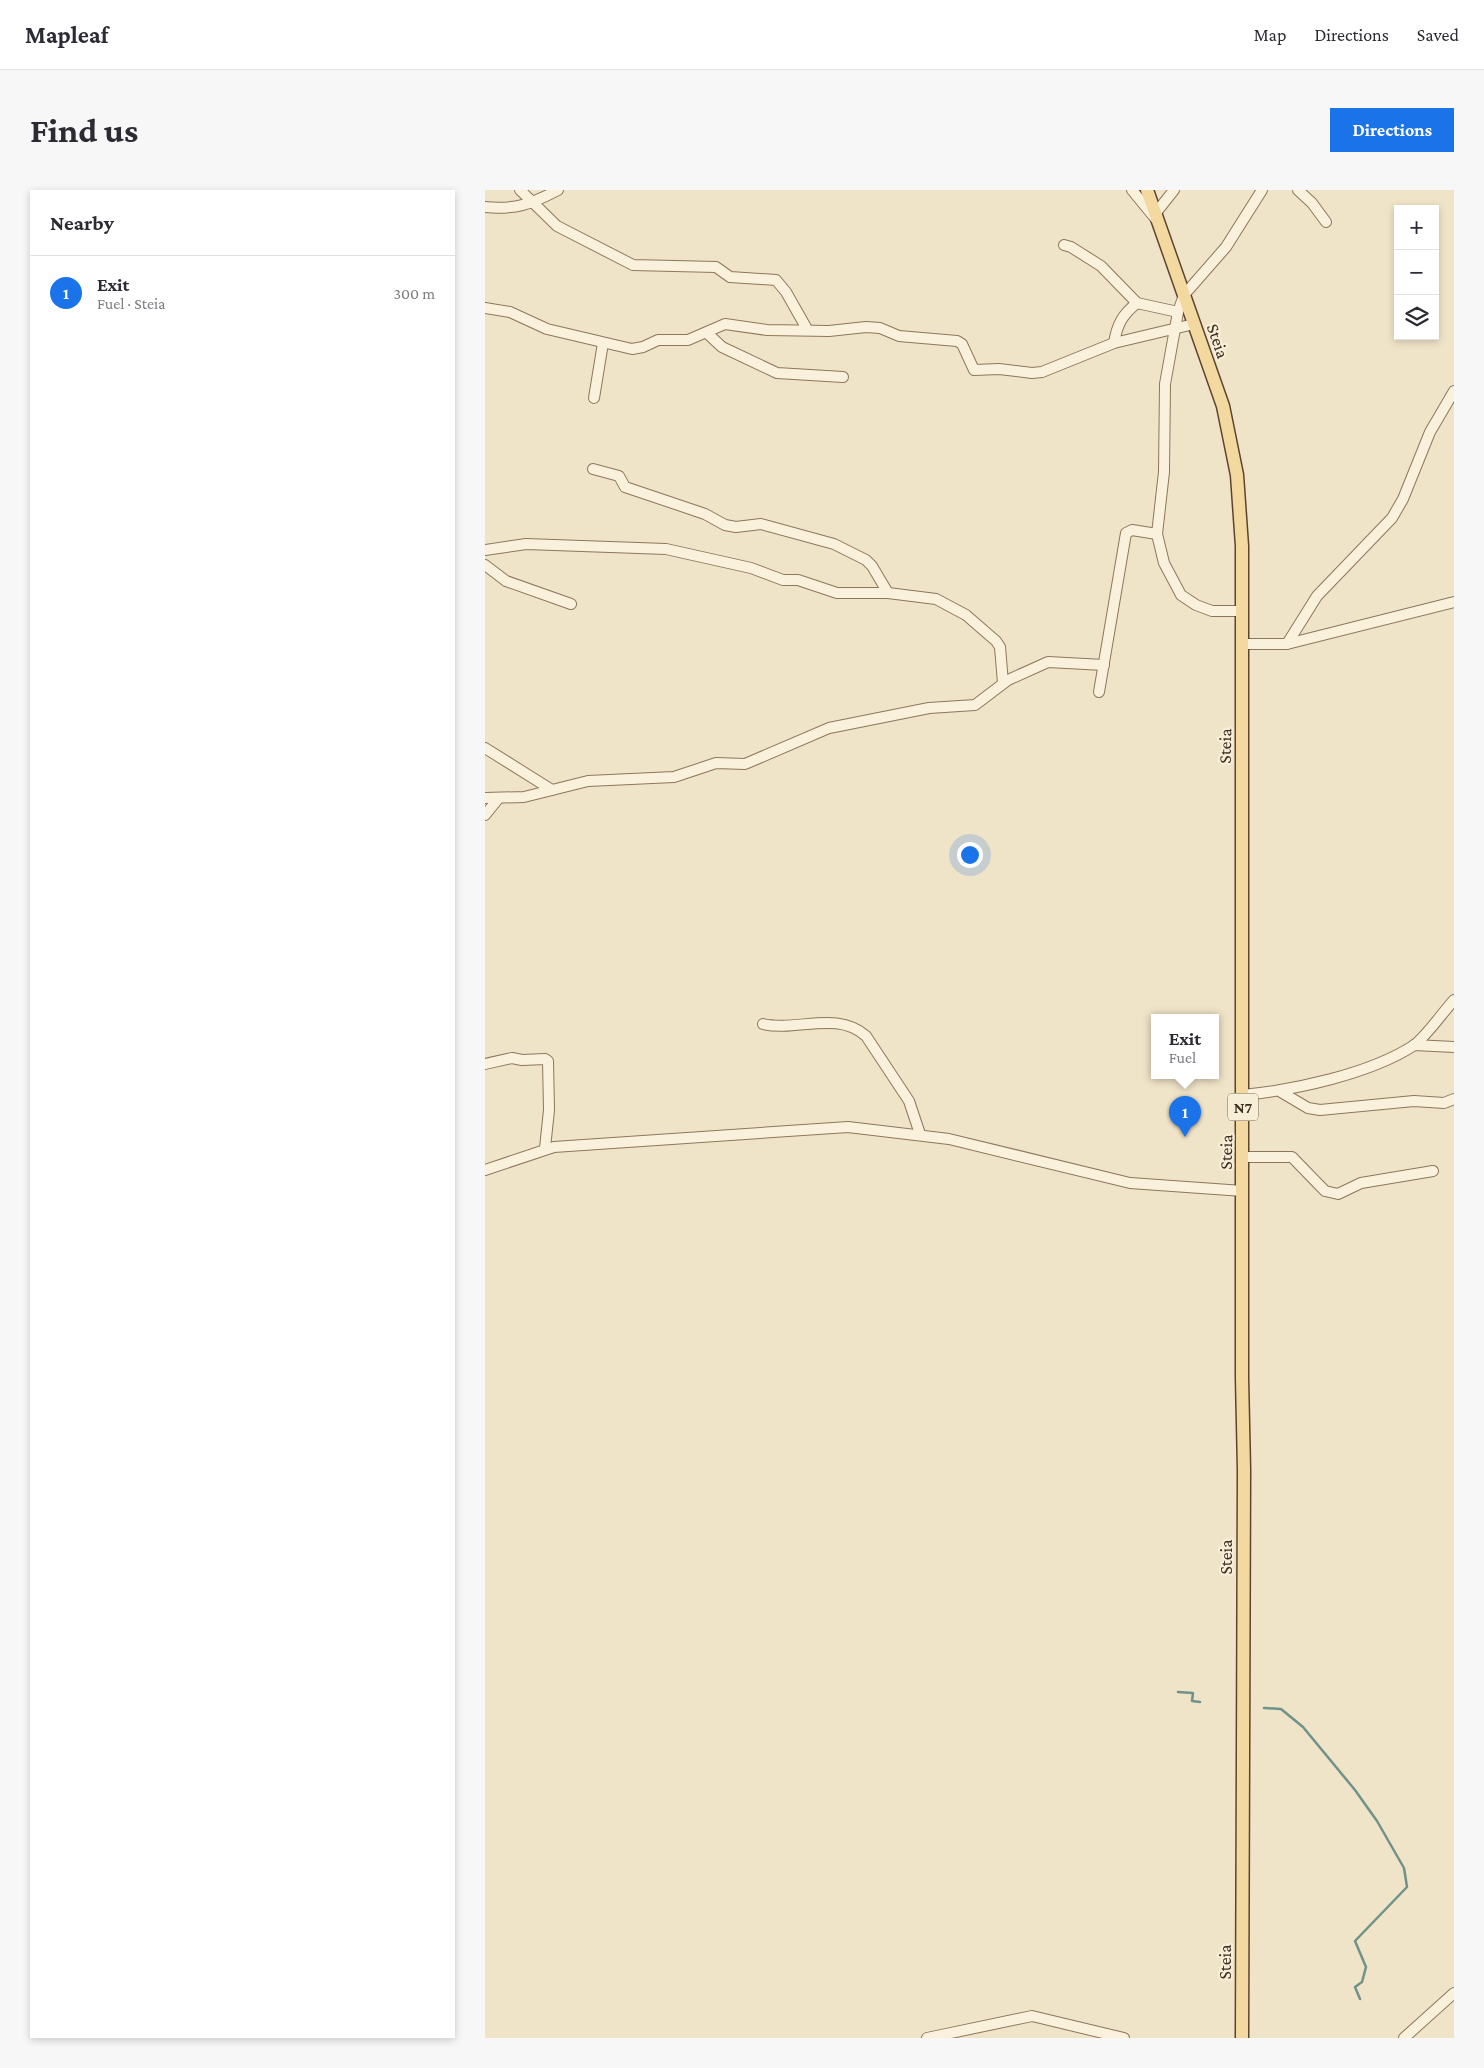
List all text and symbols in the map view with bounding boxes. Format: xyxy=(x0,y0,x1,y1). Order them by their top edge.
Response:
text: Mapleaf xyxy=(25,21,108,48)
text: Map xyxy=(1254,25,1286,45)
text: Directions xyxy=(1314,25,1389,45)
text: Saved xyxy=(1417,25,1459,45)
button: Directions xyxy=(1330,108,1454,152)
text: Find us xyxy=(30,111,138,150)
map controls xyxy=(1394,205,1439,340)
button: + xyxy=(1394,205,1439,250)
text: Nearby xyxy=(50,211,114,235)
button: − xyxy=(1394,250,1439,295)
text: Exit xyxy=(97,274,129,295)
text: 1 xyxy=(63,285,69,302)
text: 300 m xyxy=(393,285,435,302)
text: Fuel · Steia xyxy=(97,295,166,312)
button: layers xyxy=(1394,295,1439,340)
street label: Steia xyxy=(1203,321,1233,361)
street label: Steia xyxy=(1215,728,1235,764)
your location xyxy=(957,842,983,868)
popup xyxy=(1151,1014,1219,1079)
text: Exit xyxy=(1169,1028,1201,1049)
text: Fuel xyxy=(1169,1049,1196,1066)
road number: N7 xyxy=(1228,1094,1258,1120)
pin: 1 xyxy=(1169,1096,1201,1137)
street label: Steia xyxy=(1216,1134,1236,1170)
street label: Steia xyxy=(1216,1539,1236,1575)
street label: Steia xyxy=(1215,1944,1235,1980)

